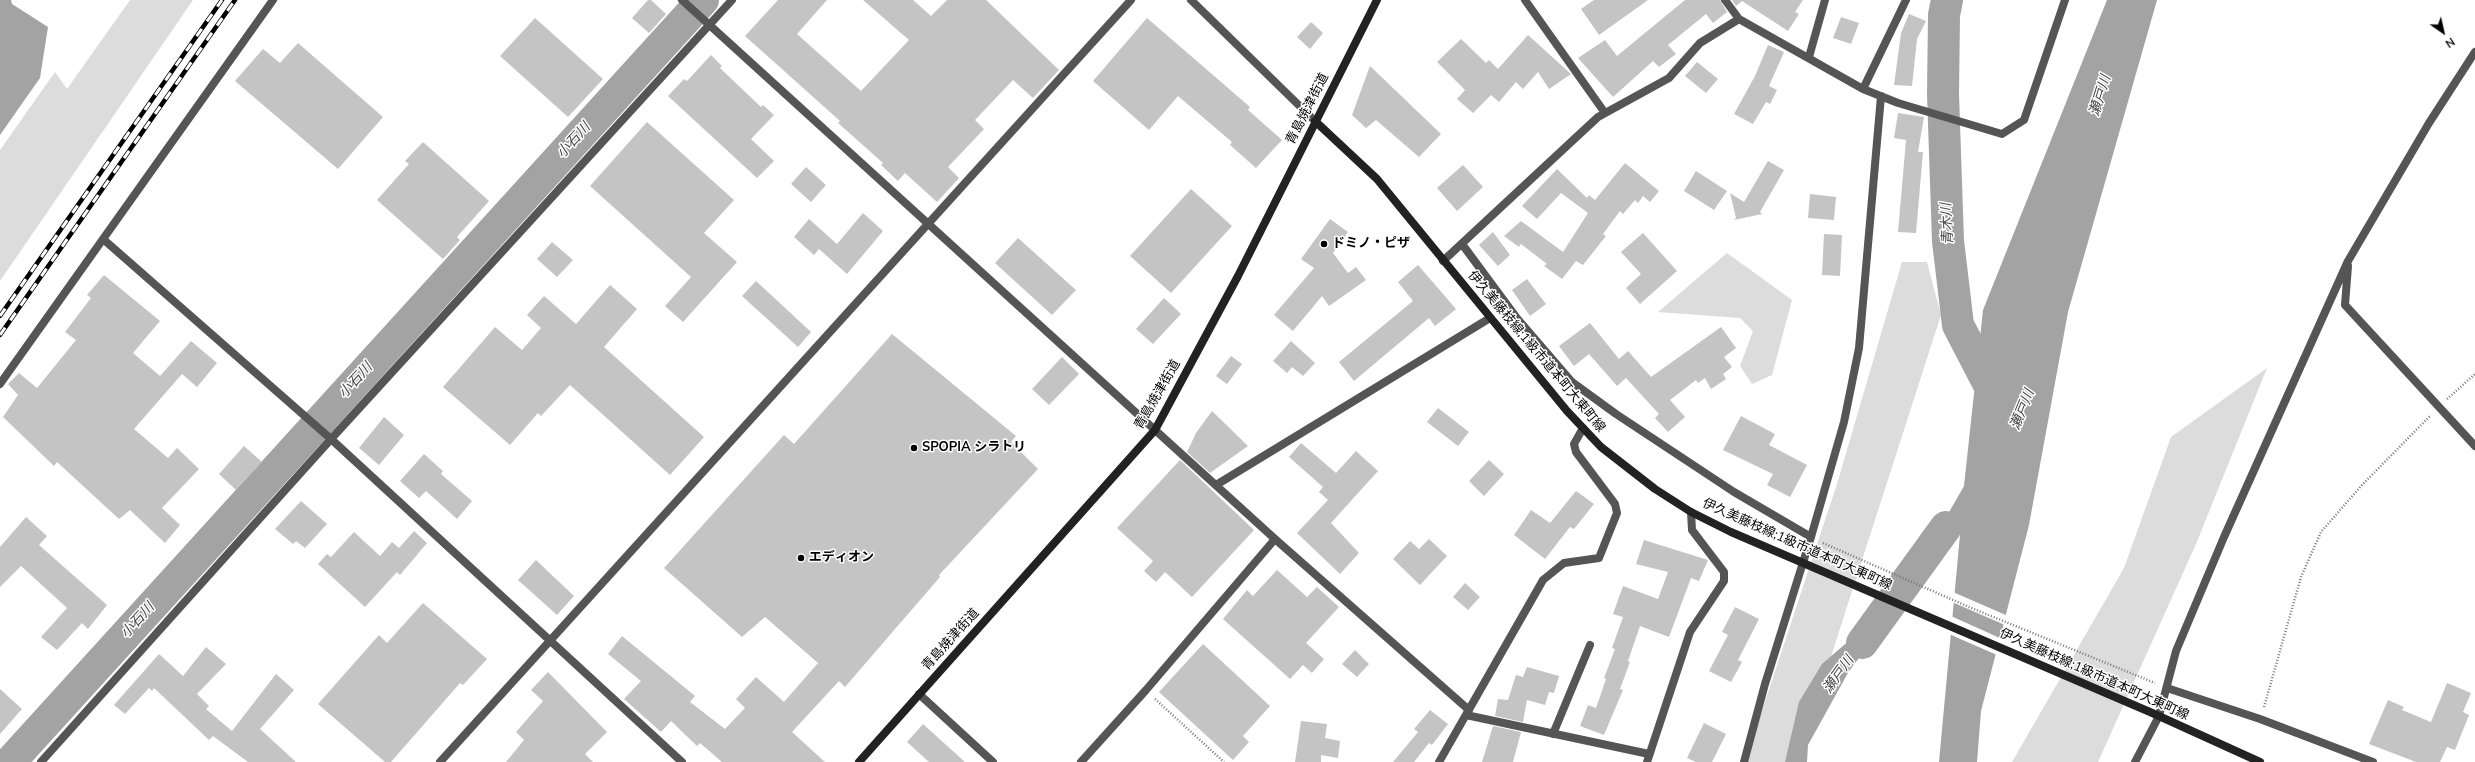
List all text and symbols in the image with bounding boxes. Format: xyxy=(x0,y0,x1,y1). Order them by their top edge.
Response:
north arrow xyxy=(2423,12,2463,52)
text: N xyxy=(2442,34,2458,51)
street label: 青島焼津街道 xyxy=(1283,71,1333,147)
water label: 瀬戸川 xyxy=(2087,73,2115,119)
water label: 小石川 xyxy=(554,120,594,162)
water label: 青木川 xyxy=(1939,203,1957,245)
place label: ドミノ・ピザ xyxy=(1332,236,1410,252)
marker: ドミノ・ピザ xyxy=(1319,239,1329,249)
street label: 伊久美藤枝線;1級市道本町大東町線 xyxy=(1464,268,1608,436)
street label: 青島焼津街道 xyxy=(1132,357,1184,433)
water label: 小石川 xyxy=(336,360,376,402)
water label: 瀬戸川 xyxy=(2007,387,2039,433)
place label: SPOPIA シラトリ xyxy=(922,440,1026,456)
marker: SPOPIA シラトリ xyxy=(909,443,919,453)
street label: 伊久美藤枝線;1級市道本町大東町線 xyxy=(1700,496,1894,594)
place label: エディオン xyxy=(809,550,874,566)
marker: エディオン xyxy=(796,553,806,563)
water label: 小石川 xyxy=(118,600,158,642)
street label: 青島焼津街道 xyxy=(919,606,983,674)
street label: 伊久美藤枝線;1級市道本町大東町線 xyxy=(1997,626,2191,724)
water label: 瀬戸川 xyxy=(1820,653,1858,697)

